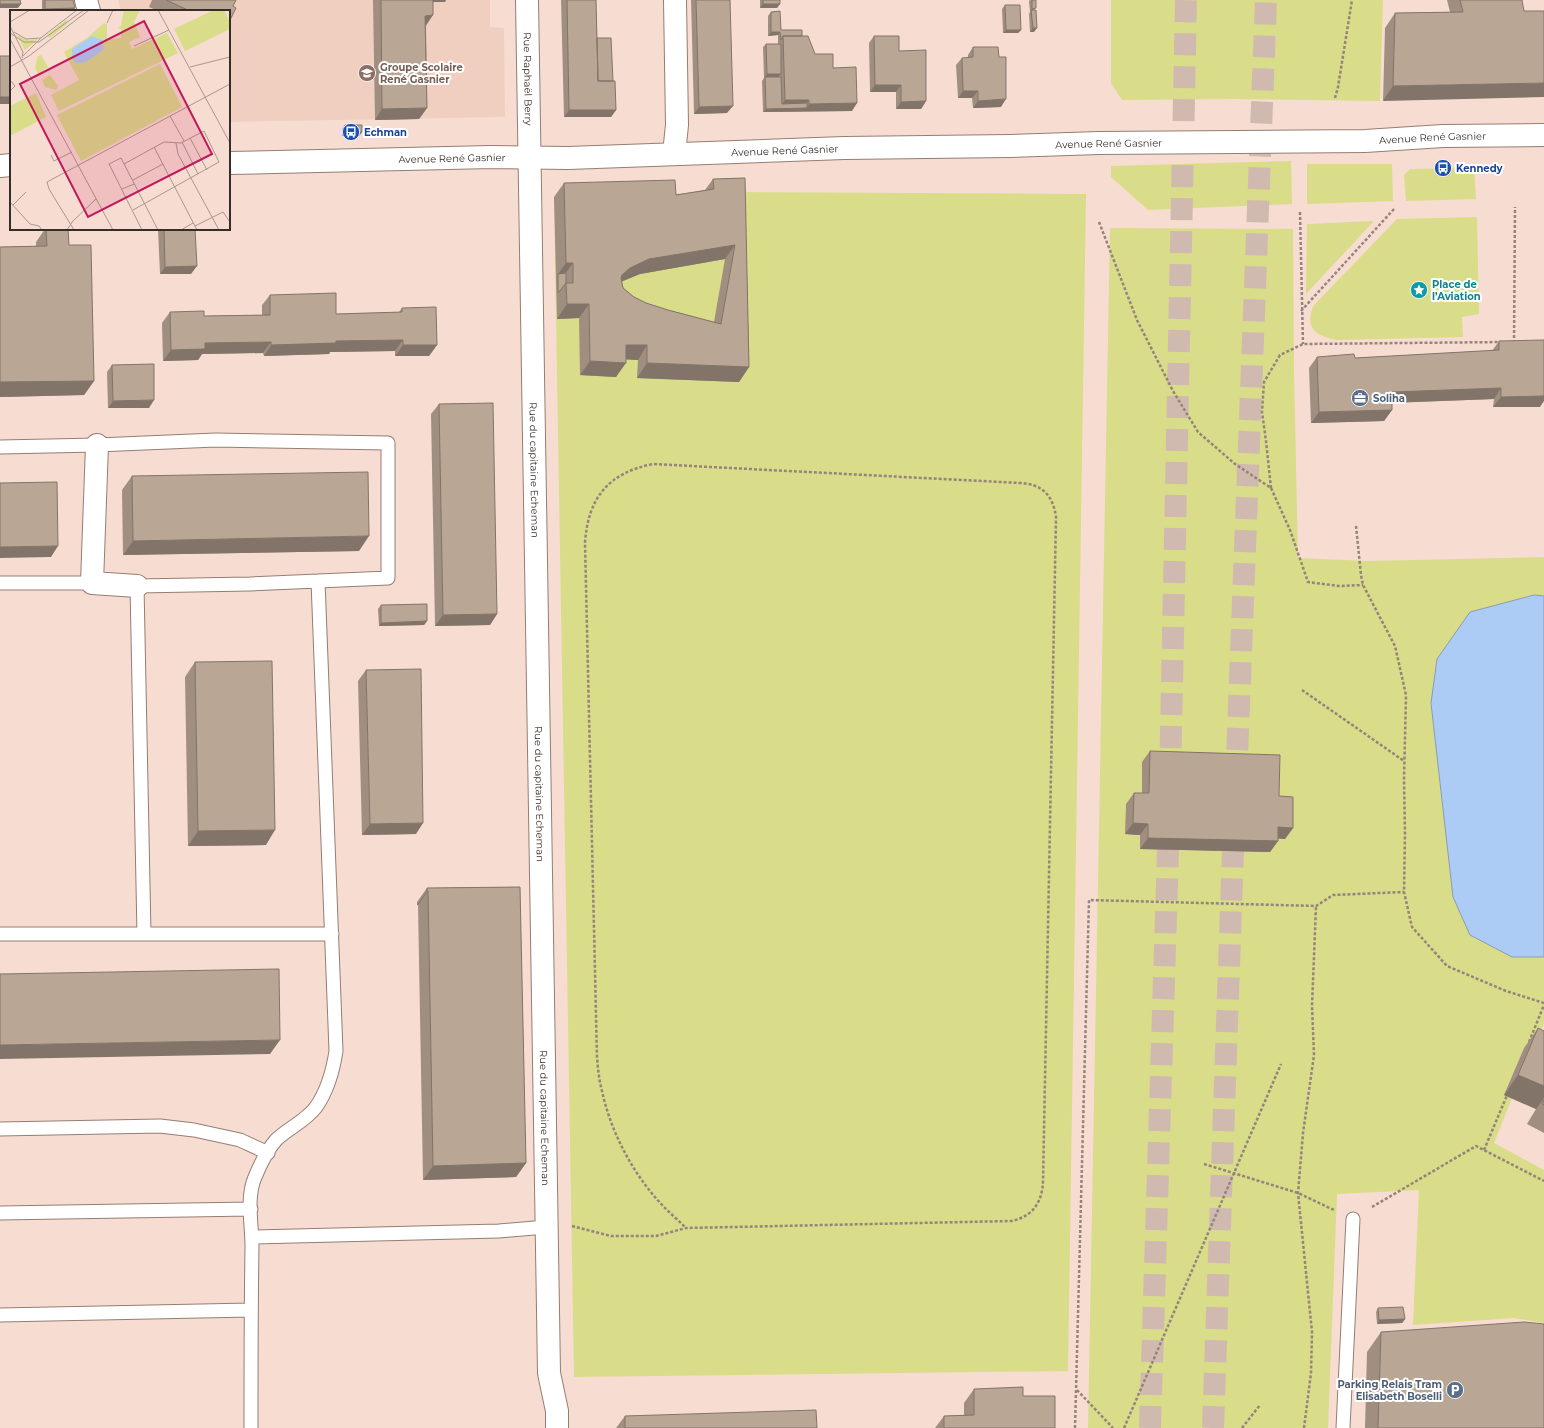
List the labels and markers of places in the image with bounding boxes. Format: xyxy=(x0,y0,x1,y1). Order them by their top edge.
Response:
place label: Groupe Scolaire René Gasnier xyxy=(380,61,463,86)
school or university icon: Groupe Scolaire René Gasnier xyxy=(357,63,377,83)
bus stop icon: Echman xyxy=(341,122,361,142)
place label: Echman xyxy=(364,126,407,139)
bus stop icon: Kennedy xyxy=(1433,158,1453,178)
place label: Kennedy xyxy=(1456,162,1504,175)
place label: Place de l’Aviation xyxy=(1432,278,1481,303)
place icon: Place de l’Aviation xyxy=(1409,280,1429,300)
office icon: Soliha xyxy=(1350,388,1370,408)
place label: Soliha xyxy=(1373,392,1405,405)
place label: Parking Relais Tram Elisabeth Boselli xyxy=(1337,1378,1442,1403)
parking icon: Parking Relais Tram Elisabeth Boselli xyxy=(1445,1380,1465,1400)

